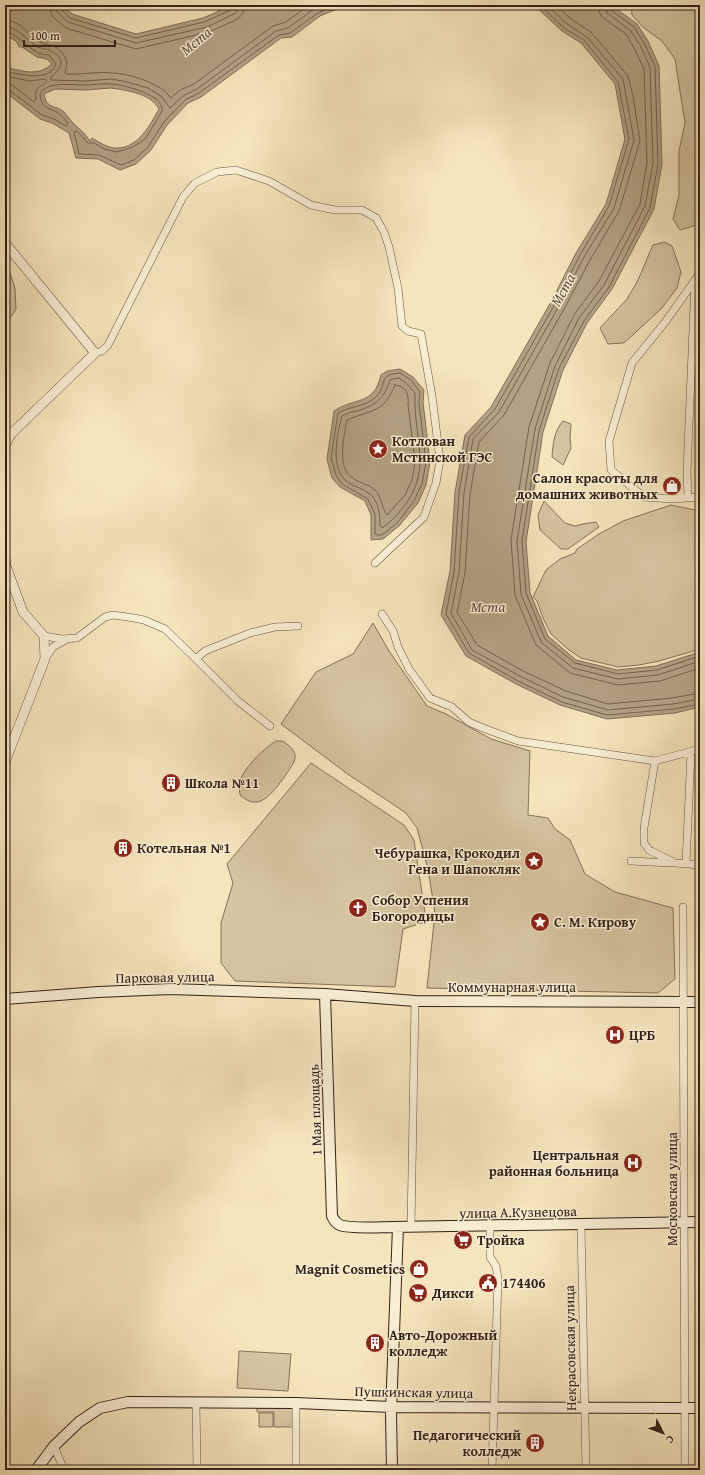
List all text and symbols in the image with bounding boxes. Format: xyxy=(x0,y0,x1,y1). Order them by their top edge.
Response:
water label: Мста xyxy=(176,21,216,60)
scale bar xyxy=(24,22,115,48)
text: 100 m xyxy=(30,27,60,44)
water label: Мста xyxy=(545,269,580,310)
place label: Котлован Мстинской ГЭС xyxy=(392,431,493,467)
place icon: Котлован Мстинской ГЭС xyxy=(367,438,389,460)
place label: Салон красоты для домашних животных xyxy=(516,468,659,504)
shop icon: Салон красоты для домашних животных xyxy=(661,475,683,497)
water label: Мста xyxy=(471,596,505,617)
building icon: Школа №11 xyxy=(160,772,182,794)
place label: Школа №11 xyxy=(185,773,259,793)
building icon: Котельная №1 xyxy=(112,837,134,859)
place label: Котельная №1 xyxy=(137,838,231,858)
place label: Чебурашка, Крокодил Гена и Шапокляк xyxy=(375,843,521,879)
place icon: Чебурашка, Крокодил Гена и Шапокляк xyxy=(523,850,545,872)
place label: Собор Успения Богородицы xyxy=(372,890,469,926)
church icon: Собор Успения Богородицы xyxy=(347,897,369,919)
place icon: С. М. Кирову xyxy=(529,911,551,933)
place label: С. М. Кирову xyxy=(554,912,637,932)
street label: Парковая улица xyxy=(115,966,215,988)
street label: Коммунарная улица xyxy=(448,977,576,997)
hospital icon: ЦРБ xyxy=(604,1024,626,1046)
place label: ЦРБ xyxy=(629,1025,655,1045)
street label: 1 Мая площадь xyxy=(303,1063,327,1156)
street label: Московская улица xyxy=(662,1132,682,1246)
place label: Центральная районная больница xyxy=(489,1145,620,1181)
hospital icon: Центральная районная больница xyxy=(622,1152,644,1174)
street label: улица А.Кузнецова xyxy=(458,1201,577,1223)
supermarket icon: Тройка xyxy=(452,1229,474,1251)
place label: Тройка xyxy=(477,1230,526,1250)
shop icon: Magnit Cosmetics xyxy=(408,1258,430,1280)
place label: Magnit Cosmetics xyxy=(295,1259,405,1279)
public building icon: 174406 xyxy=(477,1272,499,1294)
place label: 174406 xyxy=(502,1273,546,1293)
supermarket icon: Дикси xyxy=(407,1282,429,1304)
place label: Дикси xyxy=(431,1283,474,1303)
street label: Некрасовская улица xyxy=(559,1285,581,1411)
place label: Авто-Дорожный колледж xyxy=(389,1325,497,1361)
building icon: Авто-Дорожный колледж xyxy=(364,1332,386,1354)
street label: Пушкинская улица xyxy=(354,1381,474,1403)
north arrow xyxy=(643,1413,683,1453)
place label: Педагогический колледж xyxy=(413,1425,522,1461)
building icon: Педагогический колледж xyxy=(524,1432,546,1454)
text: С xyxy=(662,1432,678,1447)

